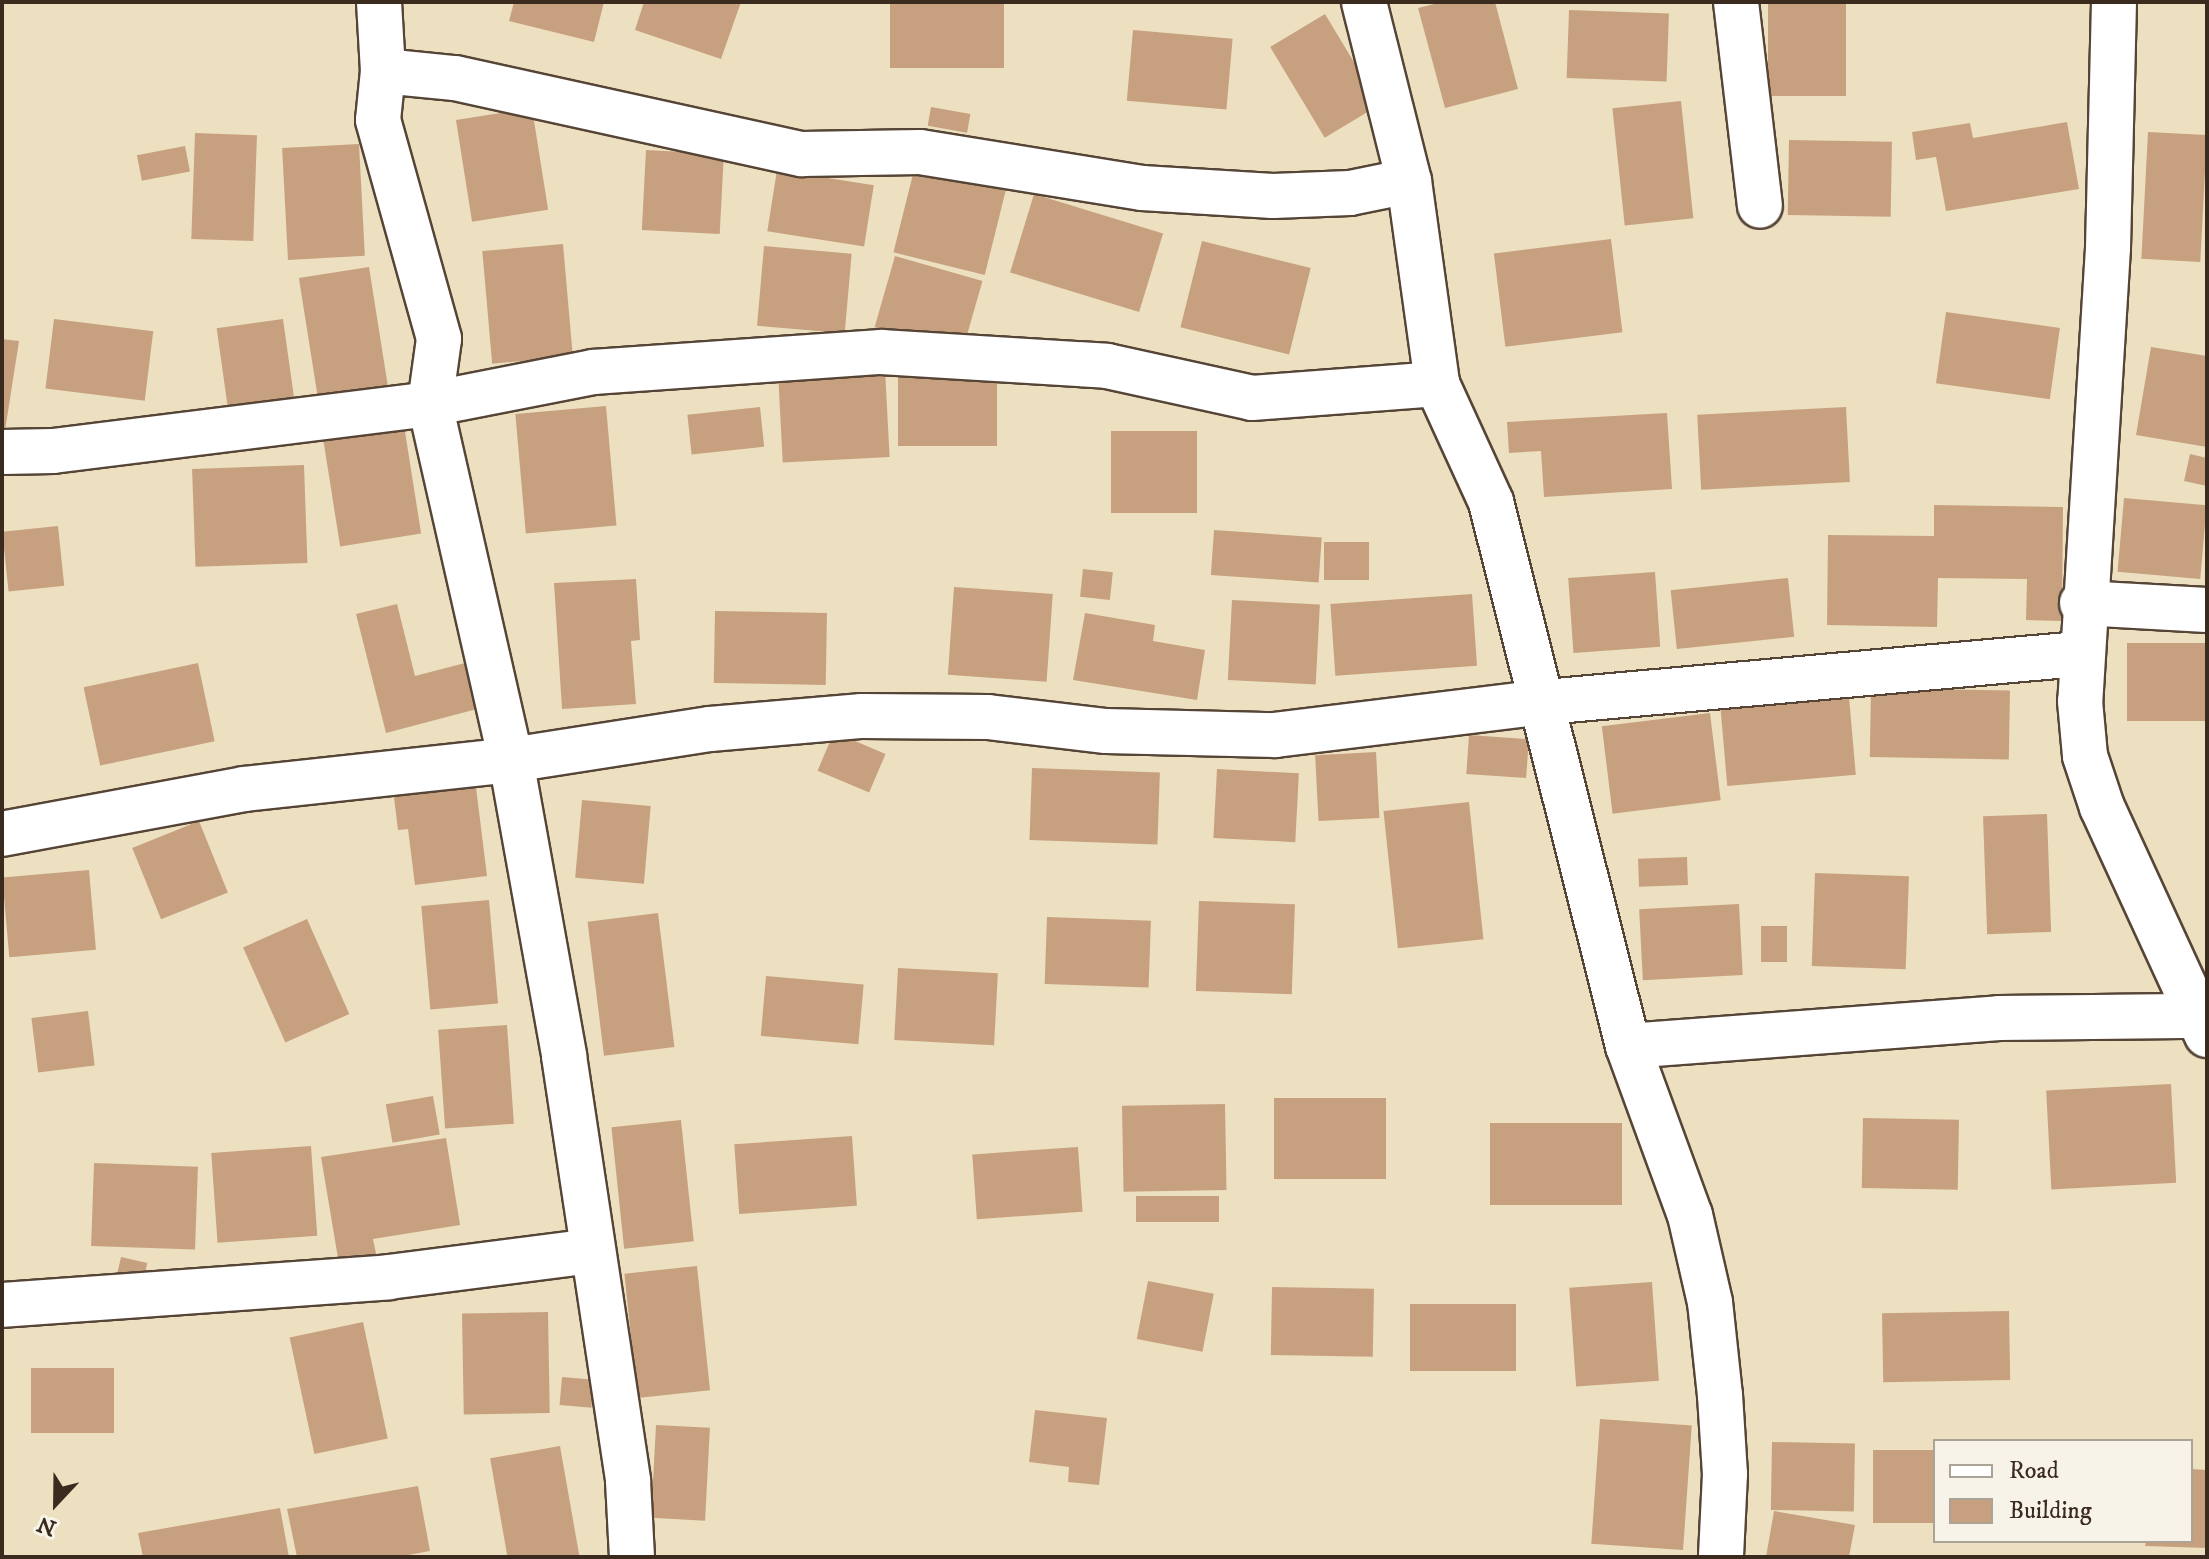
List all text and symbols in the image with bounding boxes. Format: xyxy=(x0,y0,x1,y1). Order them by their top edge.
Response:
legend xyxy=(1933,1439,2193,1543)
text: Road xyxy=(2009,1456,2059,1486)
north arrow xyxy=(16,1463,96,1543)
text: Building xyxy=(2009,1496,2092,1526)
text: N xyxy=(33,1510,60,1542)

